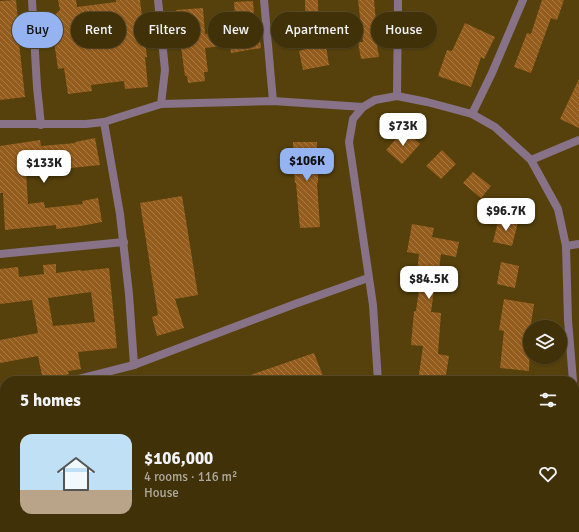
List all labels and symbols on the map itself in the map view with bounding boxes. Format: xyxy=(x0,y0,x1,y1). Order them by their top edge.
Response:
pin: $73K xyxy=(379,113,427,147)
pin: $106K xyxy=(279,148,335,182)
pin: $133K xyxy=(16,150,72,184)
pin: $96.7K xyxy=(473,198,539,232)
pin: $84.5K xyxy=(396,266,462,300)

